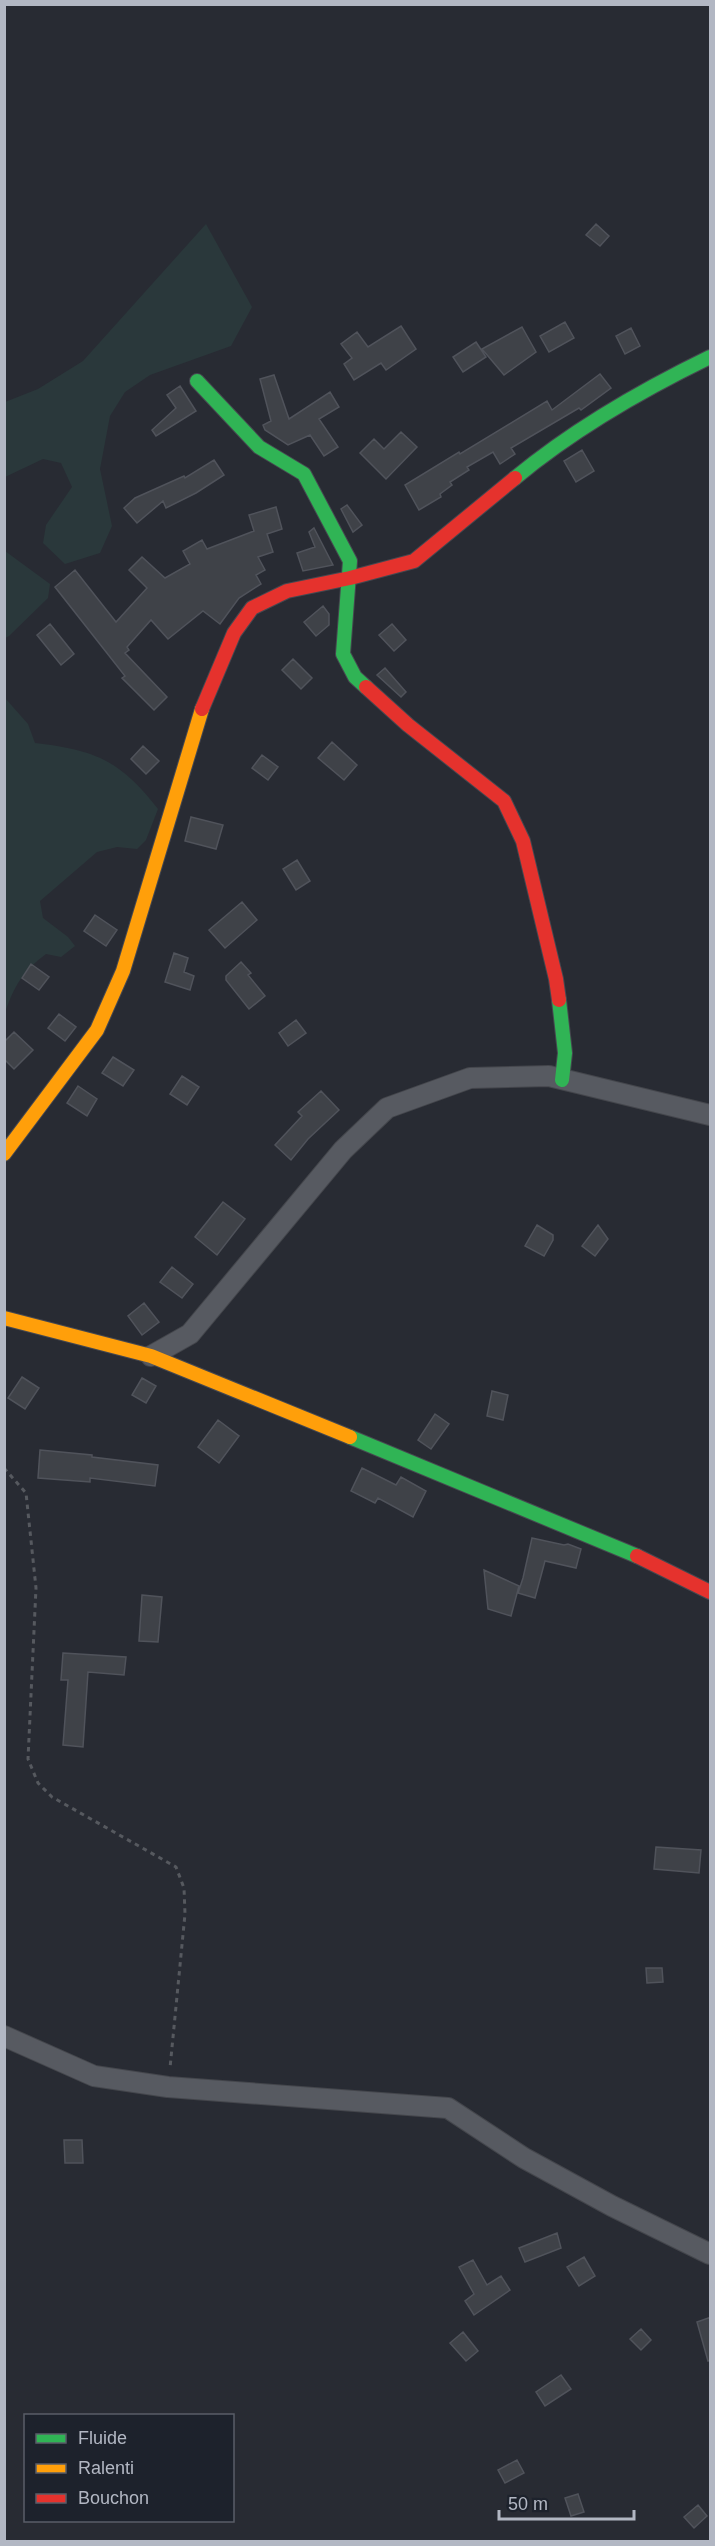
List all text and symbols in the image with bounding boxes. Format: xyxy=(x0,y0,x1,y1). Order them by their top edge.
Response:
legend xyxy=(24,2414,234,2522)
text: Fluide xyxy=(78,2428,127,2448)
text: Ralenti xyxy=(78,2458,134,2478)
scale bar xyxy=(499,2483,634,2521)
text: Bouchon xyxy=(78,2488,149,2508)
text: 50 m xyxy=(508,2494,548,2514)

